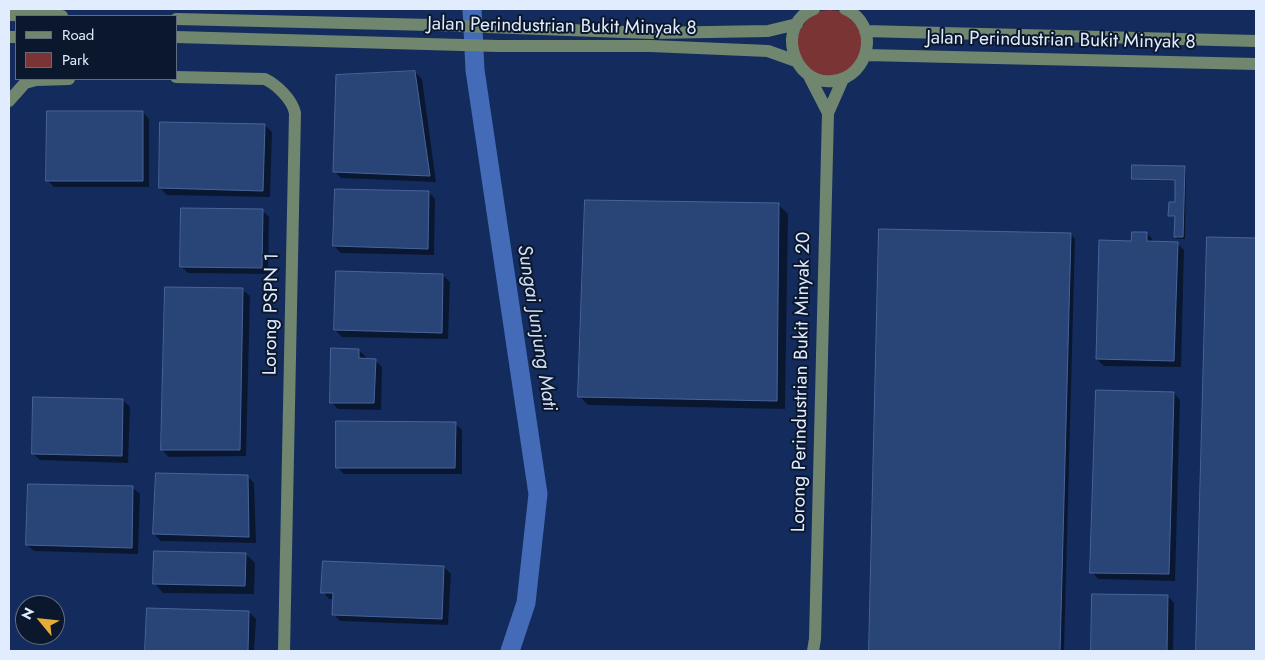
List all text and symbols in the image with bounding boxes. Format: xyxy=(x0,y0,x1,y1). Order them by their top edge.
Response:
street label: Jalan Perindustrian Bukit Minyak 8 xyxy=(427,13,697,41)
legend xyxy=(15,15,178,80)
text: Road xyxy=(62,24,94,46)
street label: Jalan Perindustrian Bukit Minyak 8 xyxy=(926,27,1196,55)
text: Park xyxy=(62,49,89,71)
street label: Lorong Perindustrian Bukit Minyak 20 xyxy=(788,232,816,532)
water label: Sungai Junjung Mati xyxy=(511,243,561,413)
street label: Lorong PSPN 1 xyxy=(260,253,284,375)
north arrow xyxy=(15,595,65,645)
text: N xyxy=(16,604,39,623)

